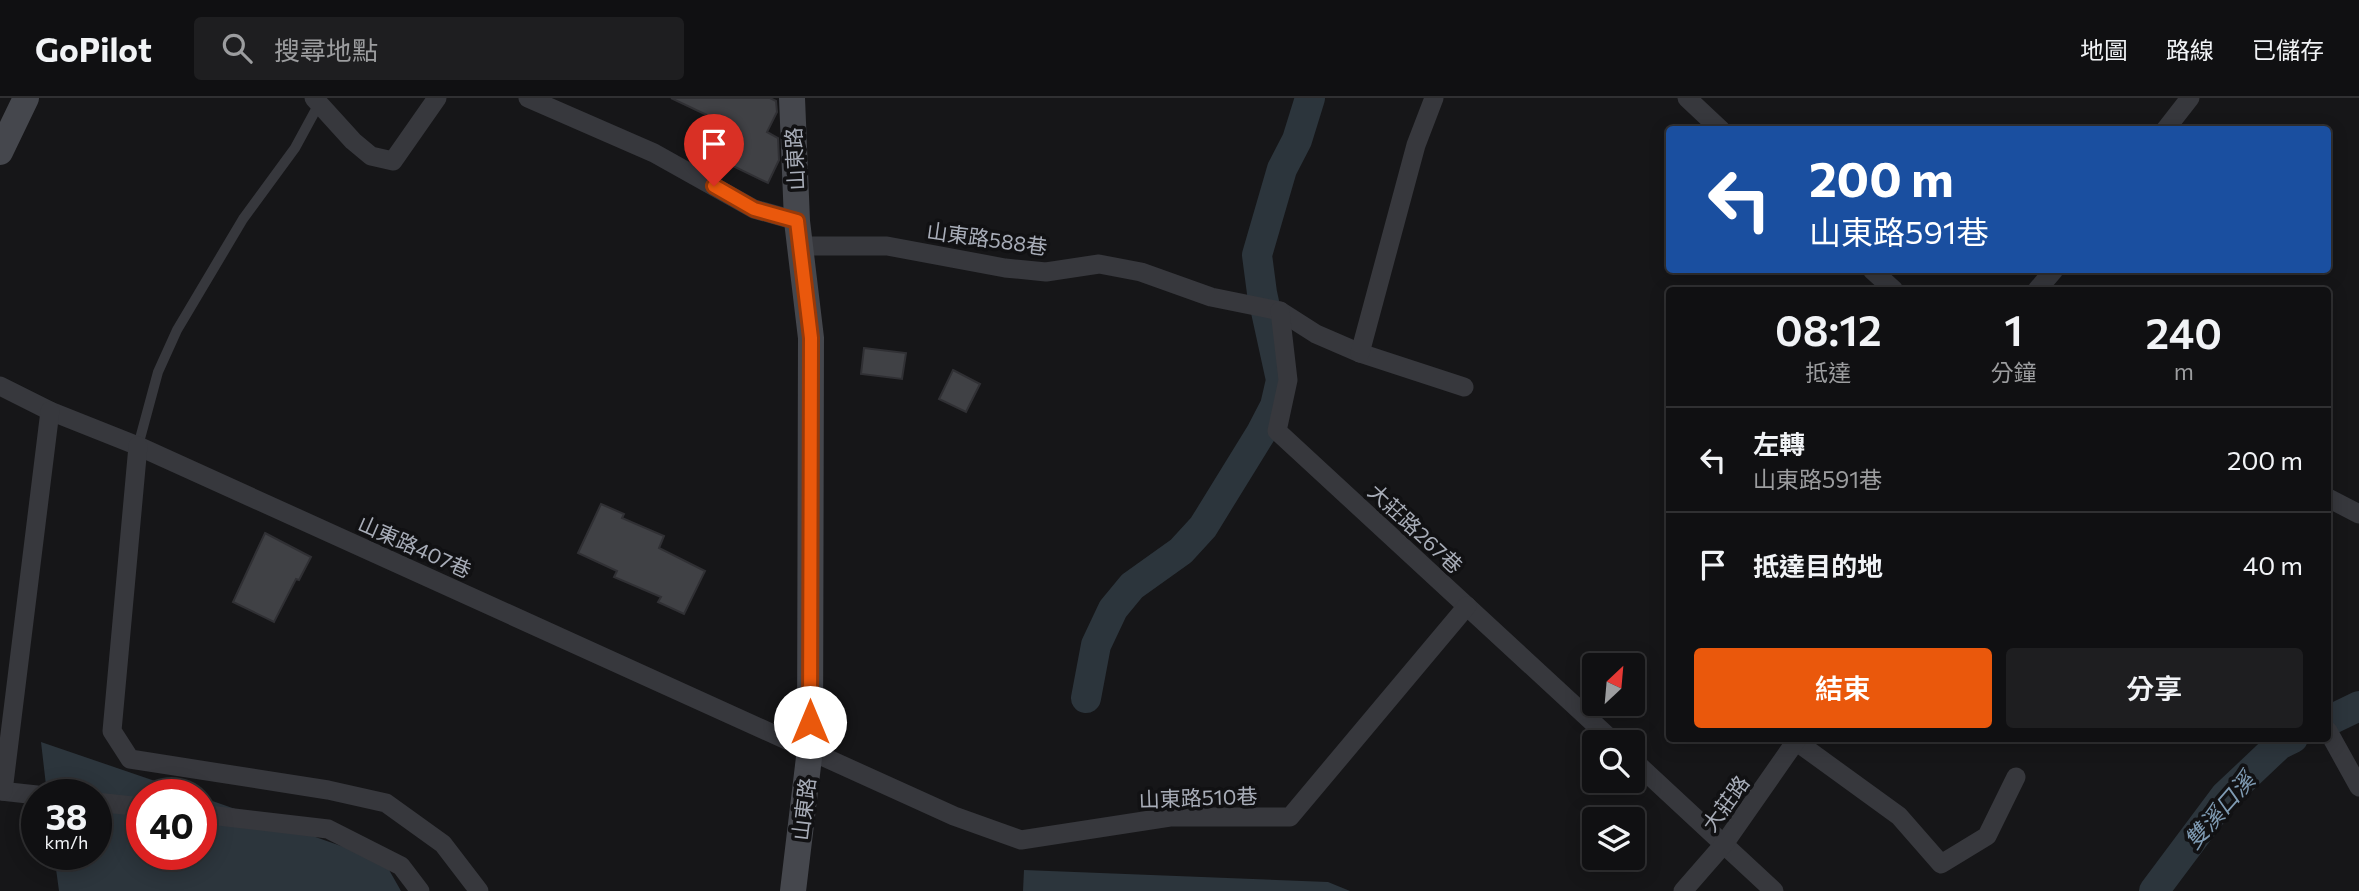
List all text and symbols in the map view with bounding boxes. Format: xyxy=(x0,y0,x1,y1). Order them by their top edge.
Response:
search box xyxy=(194,17,684,80)
text: GoPilot xyxy=(35,28,152,69)
icon: search xyxy=(218,29,256,67)
text: 搜尋地點 xyxy=(274,34,378,65)
text: 地圖 xyxy=(2080,35,2128,64)
text: 路線 xyxy=(2166,35,2214,64)
text: 已儲存 xyxy=(2252,35,2324,64)
pin xyxy=(684,114,744,186)
icon: arrive xyxy=(695,125,733,163)
street label: 山東路 xyxy=(780,127,808,191)
text: 200 m xyxy=(1809,147,1954,207)
icon: left xyxy=(1694,154,1785,245)
text: 山東路591巷 xyxy=(1809,211,1989,251)
street label: 山東路588巷 xyxy=(925,217,1049,259)
text: 08:12 xyxy=(1775,303,1882,355)
text: 1 xyxy=(2004,303,2023,355)
text: 240 xyxy=(2146,306,2222,358)
text: m xyxy=(2174,357,2194,385)
text: 抵達 xyxy=(1805,358,1851,386)
text: 分鐘 xyxy=(1991,358,2037,386)
text: 左轉 xyxy=(1753,428,1805,459)
icon: left xyxy=(1694,441,1732,479)
text: 200 m xyxy=(2227,444,2303,475)
text: 山東路591巷 xyxy=(1753,465,1882,493)
street label: 大莊路267巷 xyxy=(1364,478,1468,578)
street label: 山東路407巷 xyxy=(355,510,475,582)
icon: arrive xyxy=(1694,546,1732,584)
text: 40 m xyxy=(2243,549,2303,580)
text: 抵達目的地 xyxy=(1753,550,1883,581)
button: 結束 xyxy=(1694,648,1992,728)
button: 分享 xyxy=(2006,648,2303,728)
north arrow xyxy=(1582,653,1645,716)
map controls xyxy=(1582,653,1645,870)
position arrow xyxy=(773,685,847,759)
button: search xyxy=(1582,730,1645,793)
water label: 雙溪口溪 xyxy=(2178,764,2262,854)
street label: 大莊路 xyxy=(1696,770,1754,836)
street label: 山東路 xyxy=(787,776,819,842)
speed limit sign: 40 xyxy=(126,779,217,870)
street label: 山東路510巷 xyxy=(1138,782,1258,812)
text: 38 xyxy=(45,794,88,837)
button: layers xyxy=(1582,807,1645,870)
text: km/h xyxy=(45,831,88,853)

